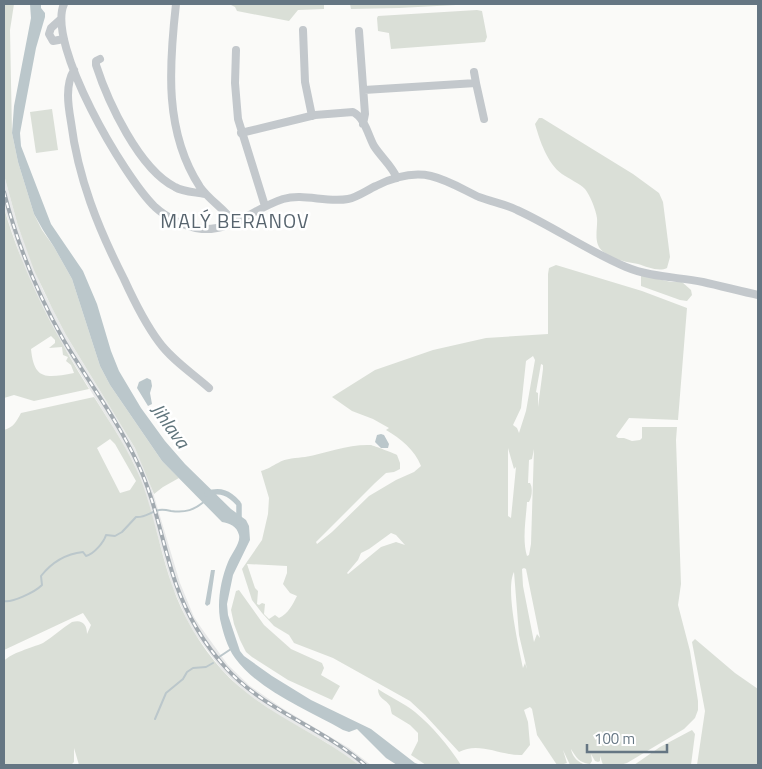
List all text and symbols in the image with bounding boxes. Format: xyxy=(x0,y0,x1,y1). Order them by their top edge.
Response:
district label: MALÝ BERANOV xyxy=(160,205,310,236)
water label: Jihlava xyxy=(145,396,198,455)
scale bar xyxy=(587,722,667,754)
text: 100 m xyxy=(594,727,635,750)

